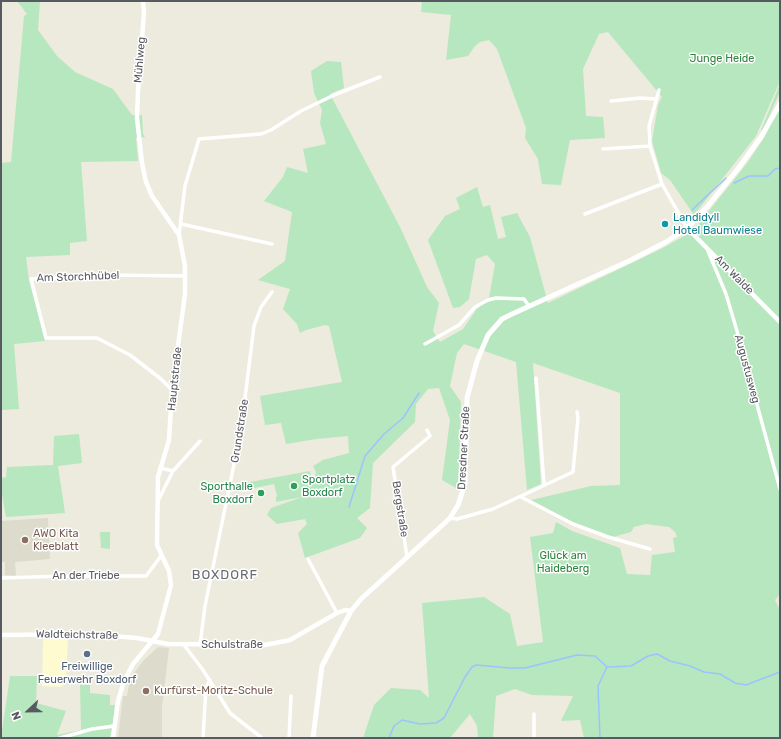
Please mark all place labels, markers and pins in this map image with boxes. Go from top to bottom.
place label: Landidyll Hotel Baumwiese [673,211,762,237]
marker: Landidyll Hotel Baumwiese [660,219,670,229]
place label: Sportplatz Boxdorf [302,473,355,499]
place label: Sporthalle Boxdorf [201,480,253,506]
marker: Sportplatz Boxdorf [289,481,299,491]
marker: Sporthalle Boxdorf [256,488,266,498]
place label: AWO Kita Kleeblatt [33,527,79,553]
marker: AWO Kita Kleeblatt [20,535,30,545]
marker: Freiwillige Feuerwehr Boxdorf [82,649,92,659]
place label: Freiwillige Feuerwehr Boxdorf [38,660,136,686]
place label: Kurfürst-Moritz-Schule [154,684,273,698]
marker: Kurfürst-Moritz-Schule [141,686,151,696]

